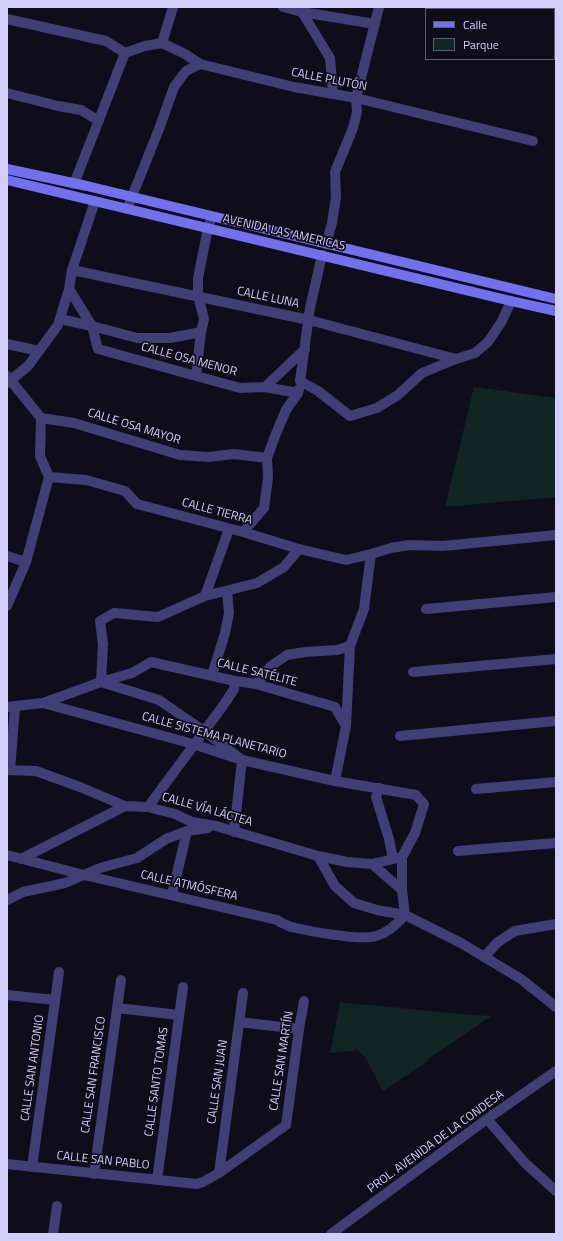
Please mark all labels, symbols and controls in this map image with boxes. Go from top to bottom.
legend [425,8,555,60]
text: Calle [463,15,487,34]
text: Parque [463,35,499,54]
street label: CALLE PLUTÓN [290,66,368,94]
street label: AVENIDA LAS AMERICAS [221,212,347,254]
street label: CALLE LUNA [236,284,300,312]
street label: CALLE OSA MENOR [139,340,239,380]
street label: CALLE OSA MAYOR [86,406,182,448]
street label: CALLE TIERRA [180,496,254,528]
street label: CALLE SATÉLITE [215,656,299,690]
street label: CALLE SISTEMA PLANETARIO [140,710,288,762]
street label: CALLE VÍA LÁCTEA [160,790,254,830]
street label: CALLE ATMÓSFERA [139,868,239,904]
street label: CALLE SAN MARTÍN [267,1010,297,1112]
street label: CALLE SAN ANTONIO [18,1014,48,1122]
street label: CALLE SAN FRANCISCO [79,1016,109,1134]
street label: CALLE SANTO TOMAS [142,1026,172,1138]
street label: CALLE SAN JUAN [205,1039,231,1125]
street label: PROL. AVENIDA DE LA CONDESA [365,1088,507,1196]
street label: CALLE SAN PABLO [56,1149,150,1173]

